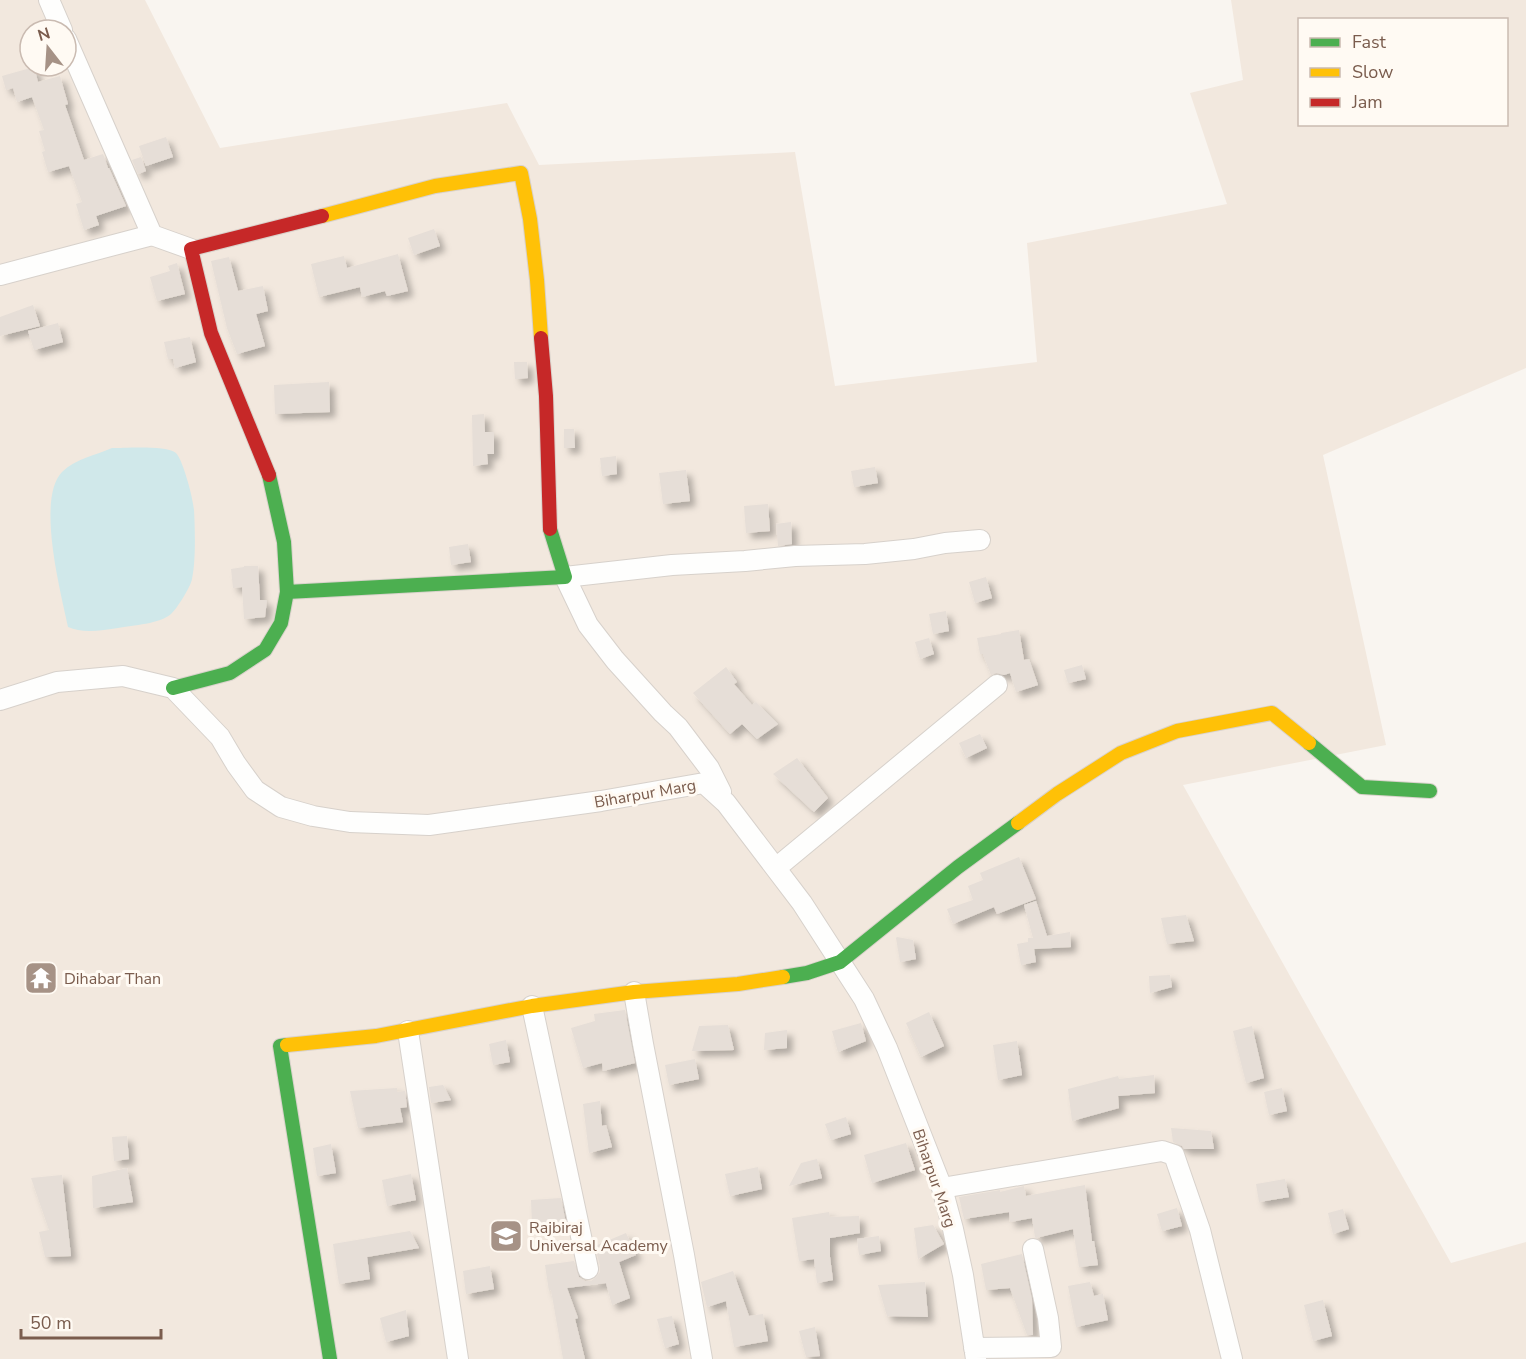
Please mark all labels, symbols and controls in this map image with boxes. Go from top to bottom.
north arrow [18,18,78,78]
legend [1298,18,1508,126]
text: N [35,22,53,47]
text: Fast [1352,30,1387,54]
text: Slow [1352,60,1393,84]
text: Jam [1351,90,1383,114]
street label: Biharpur Marg [592,774,698,814]
temple icon: Dihabar Than [23,960,59,996]
place label: Dihabar Than [64,968,161,990]
street label: Biharpur Marg [907,1126,961,1231]
place label: Rajbiraj Universal Academy [529,1217,669,1257]
school or university icon: Rajbiraj Universal Academy [488,1218,524,1254]
scale bar [21,1302,160,1340]
text: 50 m [30,1311,72,1335]

